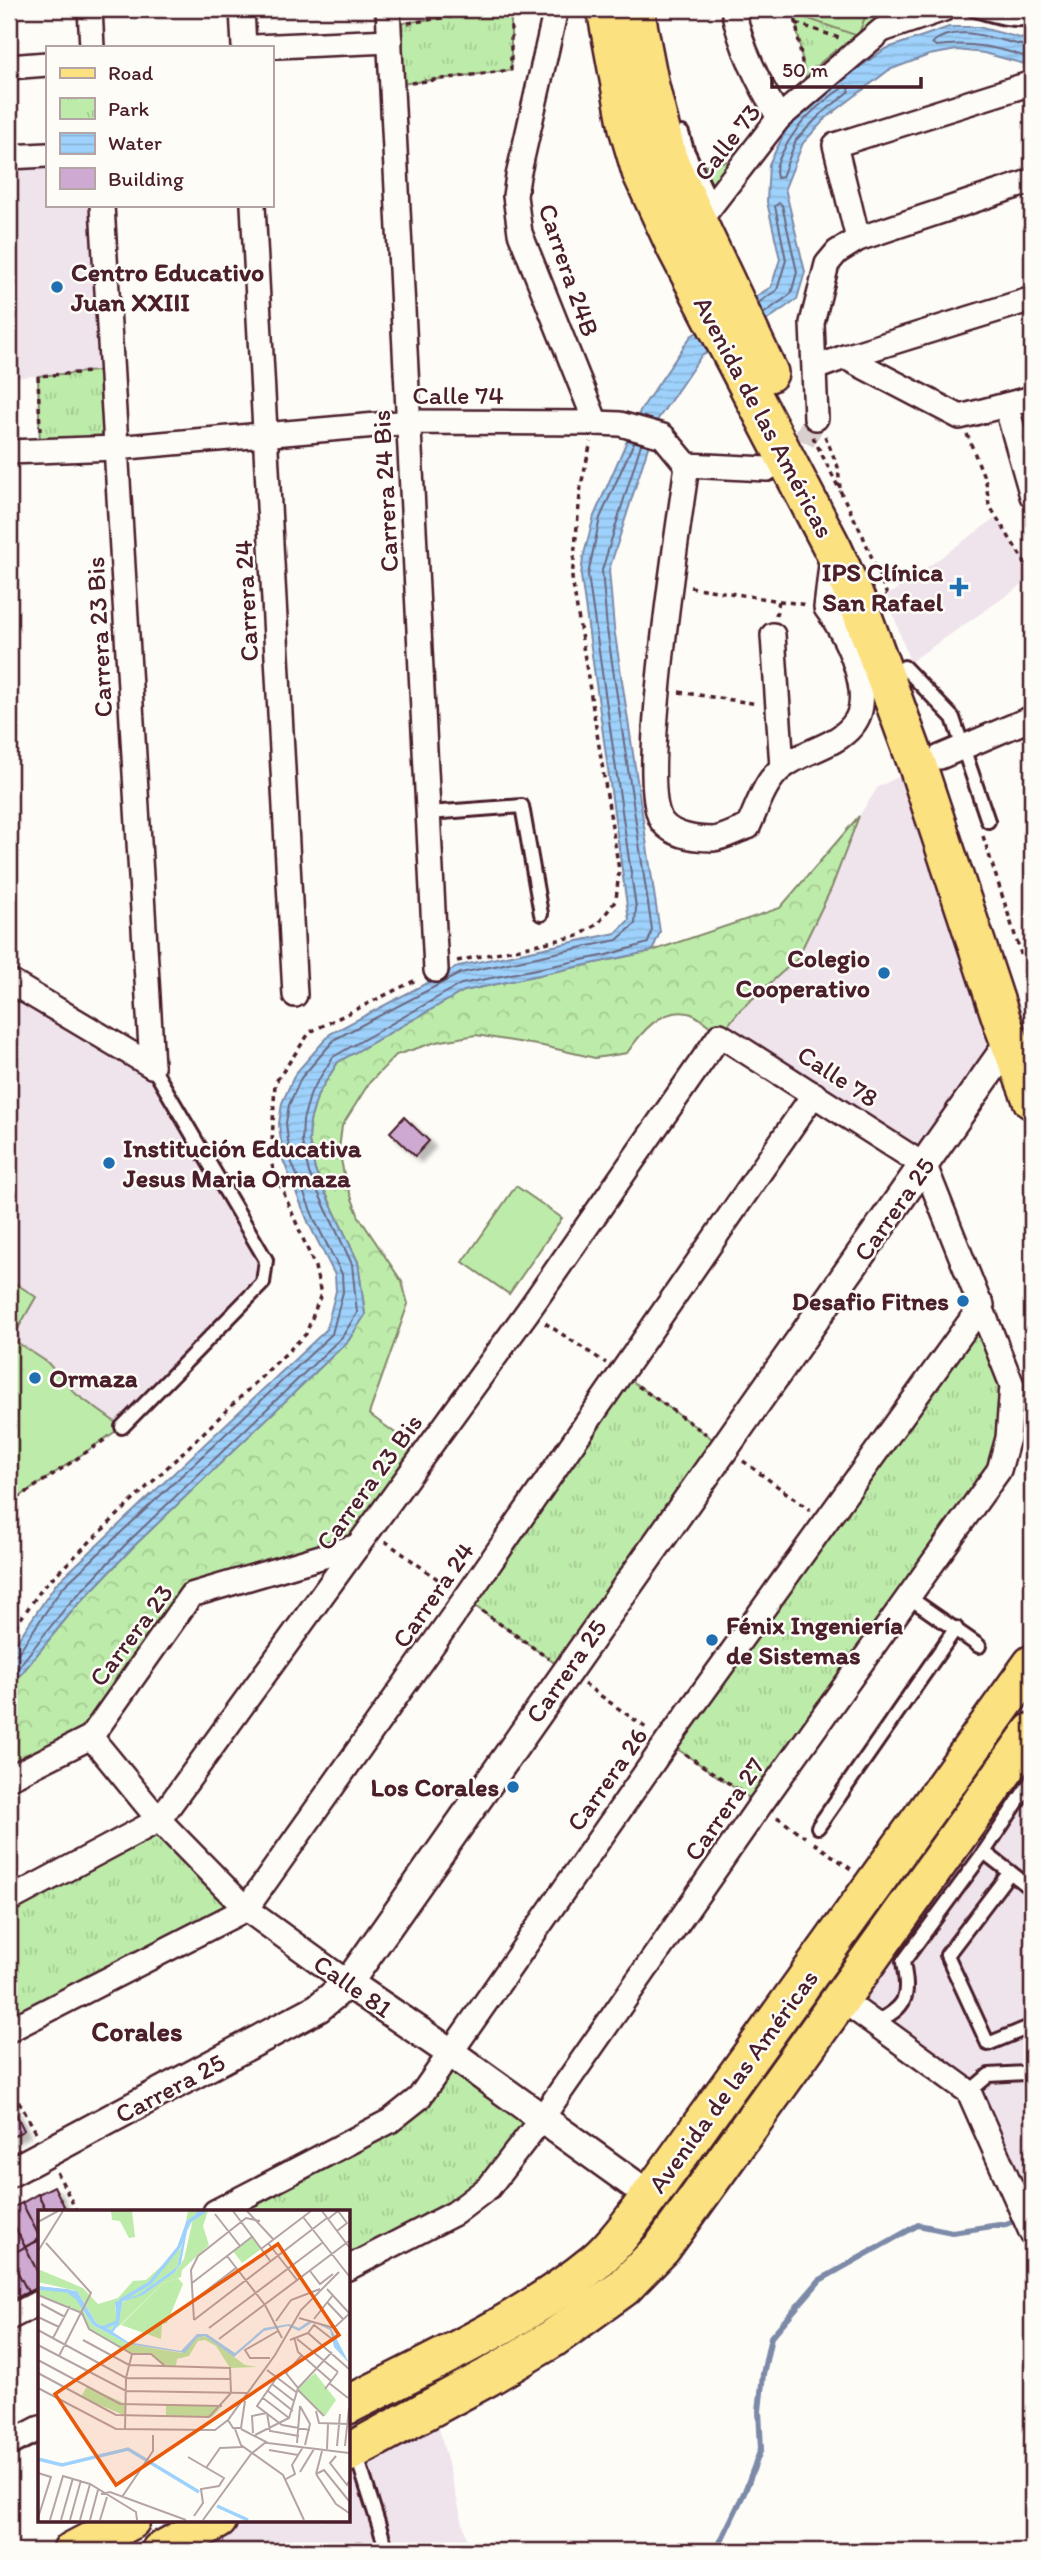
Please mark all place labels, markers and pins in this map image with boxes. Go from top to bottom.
place label: Centro Educativo Juan XXIII [70,256,264,318]
marker: Centro Educativo Juan XXIII [49,279,65,295]
place label: IPS Clínica San Rafael [822,556,944,618]
marker: IPS Clínica San Rafael [949,577,969,597]
place label: Colegio Cooperativo [735,942,870,1004]
marker: Colegio Cooperativo [876,965,892,981]
place label: Institución Educativa Jesus Maria Ormaza [122,1132,362,1194]
marker: Institución Educativa Jesus Maria Ormaza [101,1155,117,1171]
place label: Desafio Fitnes [792,1285,949,1317]
marker: Desafio Fitnes [955,1293,971,1309]
place label: Ormaza [49,1362,138,1394]
marker: Ormaza [27,1370,43,1386]
place label: Fénix Ingeniería de Sistemas [726,1609,903,1671]
marker: Fénix Ingeniería de Sistemas [704,1632,720,1648]
place label: Los Corales [371,1771,499,1803]
marker: Los Corales [505,1779,521,1795]

